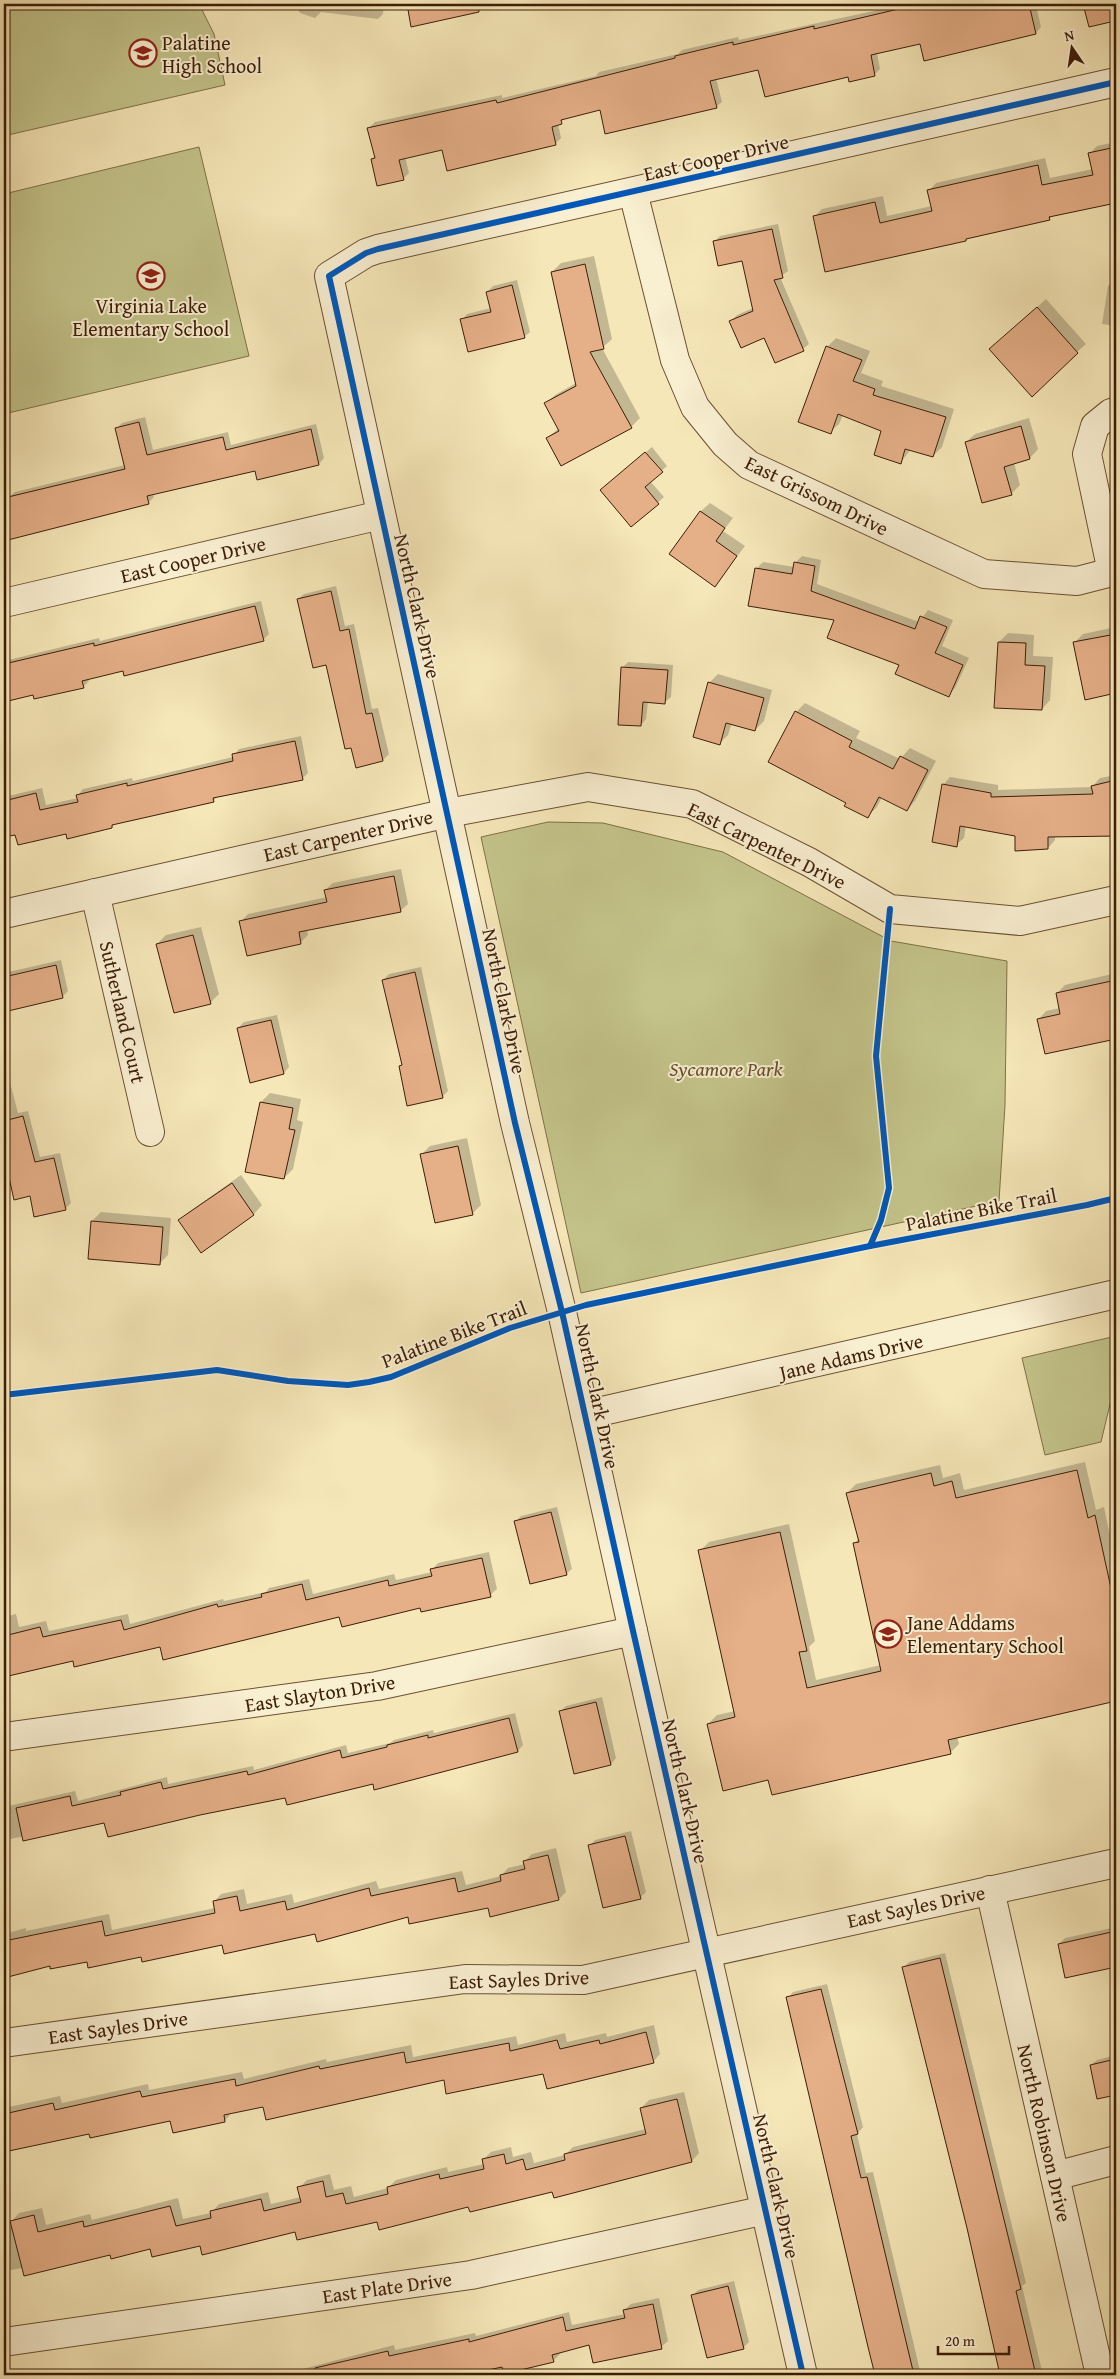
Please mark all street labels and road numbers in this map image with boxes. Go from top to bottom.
street label: East Cooper Drive [641,126,791,188]
street label: East Grissom Drive [740,448,894,542]
street label: East Cooper Drive [118,528,268,590]
street label: North Clark Drive [387,531,449,681]
street label: East Carpenter Drive [683,794,851,896]
street label: East Carpenter Drive [260,801,436,869]
street label: North Clark Drive [475,926,535,1076]
street label: Sutherland Court [93,938,153,1086]
street label: Palatine Bike Trail [903,1180,1059,1238]
street label: Palatine Bike Trail [377,1293,531,1375]
street label: North Clark Drive [568,1321,628,1471]
street label: Jane Adams Drive [773,1325,926,1387]
street label: East Slayton Drive [243,1667,397,1719]
street label: North Clark Drive [655,1716,717,1866]
street label: East Sayles Drive [844,1877,988,1935]
street label: East Sayles Drive [448,1962,590,1996]
street label: East Sayles Drive [46,2003,190,2051]
street label: North Robinson Drive [1010,2041,1080,2225]
street label: North Clark Drive [746,2111,808,2261]
street label: East Plate Drive [320,2264,454,2310]

